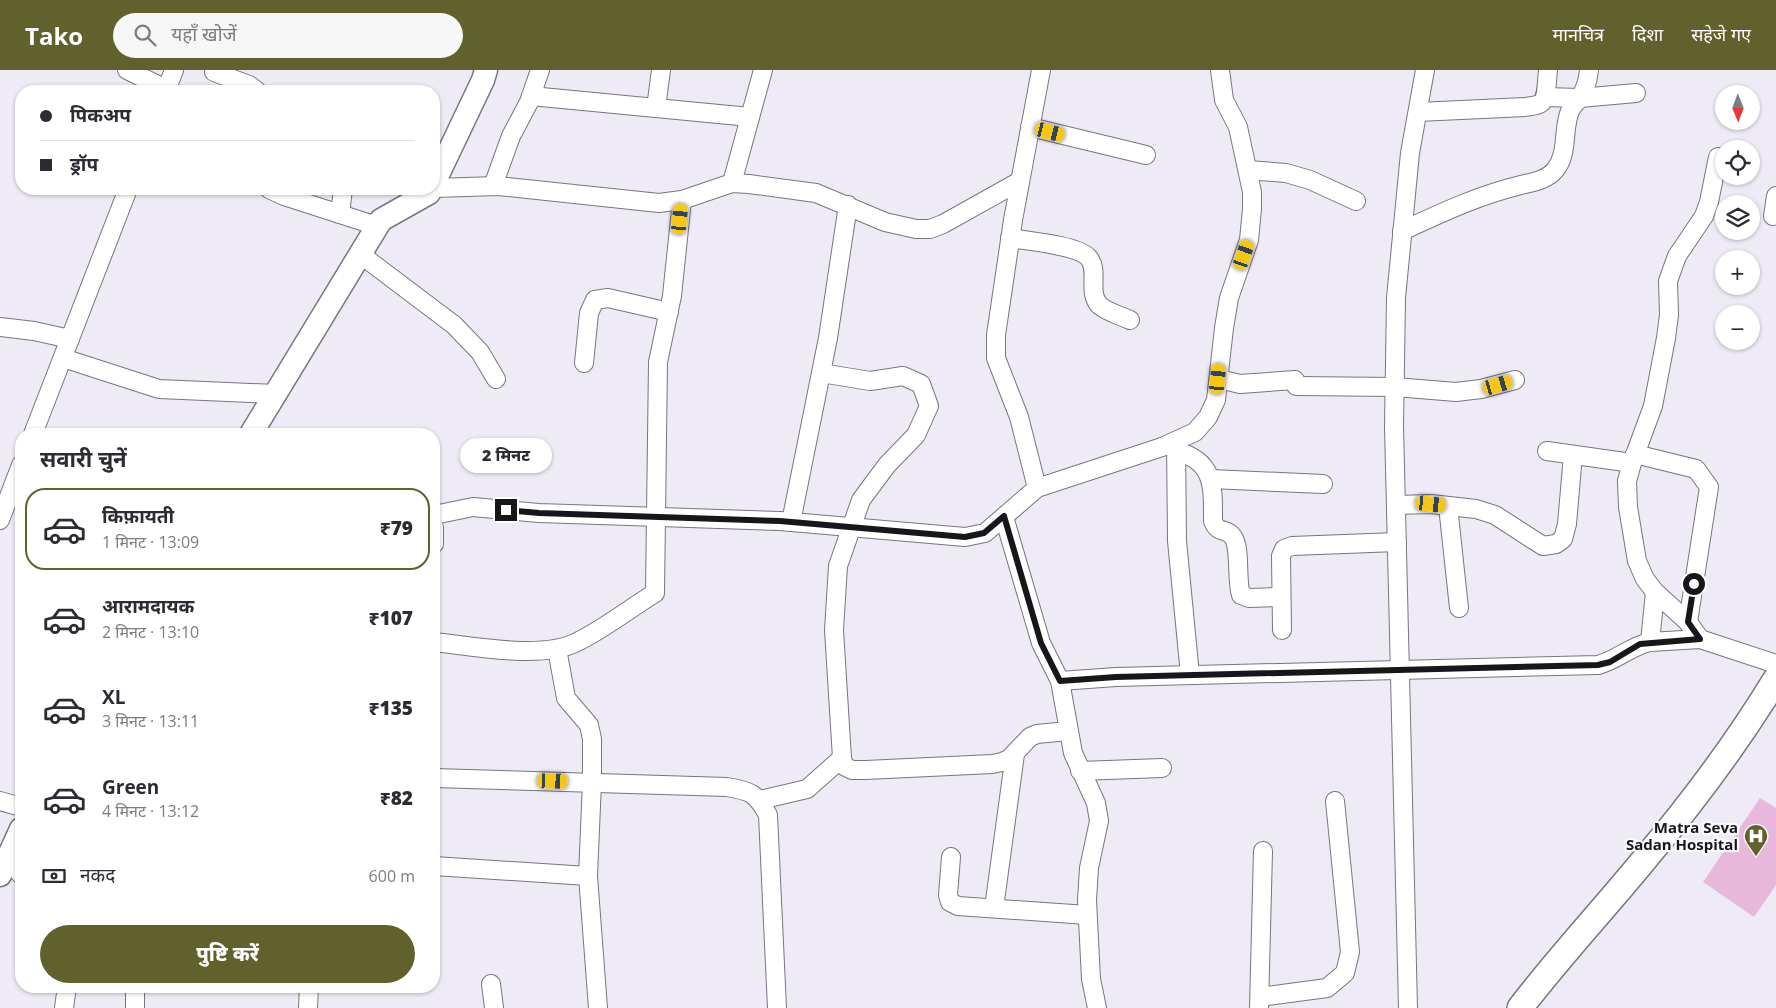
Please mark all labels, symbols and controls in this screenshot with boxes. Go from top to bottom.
search box [113,13,463,58]
text: Tako [25,19,83,52]
icon: search [131,21,159,49]
text: यहाँ खोजें [171,21,237,47]
text: मानचित्र [1553,22,1604,46]
text: दिशा [1632,22,1663,46]
text: सहेजे गए [1691,22,1751,46]
north arrow [1715,85,1760,130]
map controls [1715,85,1760,350]
text: पिकअप [70,102,131,128]
car [1033,121,1066,143]
button: locate [1715,140,1760,185]
text: ड्रॉप [70,151,98,177]
button: layers [1715,195,1760,240]
car [670,203,689,235]
car [1232,238,1255,272]
button: + [1715,250,1760,295]
button: − [1715,305,1760,350]
car [1208,363,1227,395]
car [1481,374,1514,396]
callout: 2 मिनट [460,438,552,472]
text: सवारी चुनें [40,443,127,473]
text: 2 मिनट [482,444,530,466]
car [1415,495,1446,513]
route end [495,499,517,521]
text: किफ़ायती [102,503,174,529]
icon: car [42,507,87,552]
text: ₹79 [380,515,413,541]
text: 1 मिनट · 13:09 [102,531,199,553]
route start [1683,573,1705,595]
text: आरामदायक [102,593,194,619]
icon: car [42,597,87,642]
text: ₹107 [369,605,413,631]
text: 2 मिनट · 13:10 [102,621,199,643]
text: XL [102,684,125,710]
icon: car [42,687,87,732]
text: ₹135 [369,695,413,721]
text: 3 मिनट · 13:11 [102,710,199,732]
car [537,773,568,789]
text: Green [102,774,159,800]
icon: car [42,777,87,822]
text: ₹82 [380,785,413,811]
text: 4 मिनट · 13:12 [102,800,199,822]
place label: Matra Seva Sadan Hospital [1626,817,1738,854]
hospital icon: Matra Seva Sadan Hospital [1743,823,1769,857]
icon: cash [40,862,68,890]
text: नकद [80,862,115,888]
text: 600 m [369,865,415,887]
button: पुष्टि करें [40,925,415,983]

